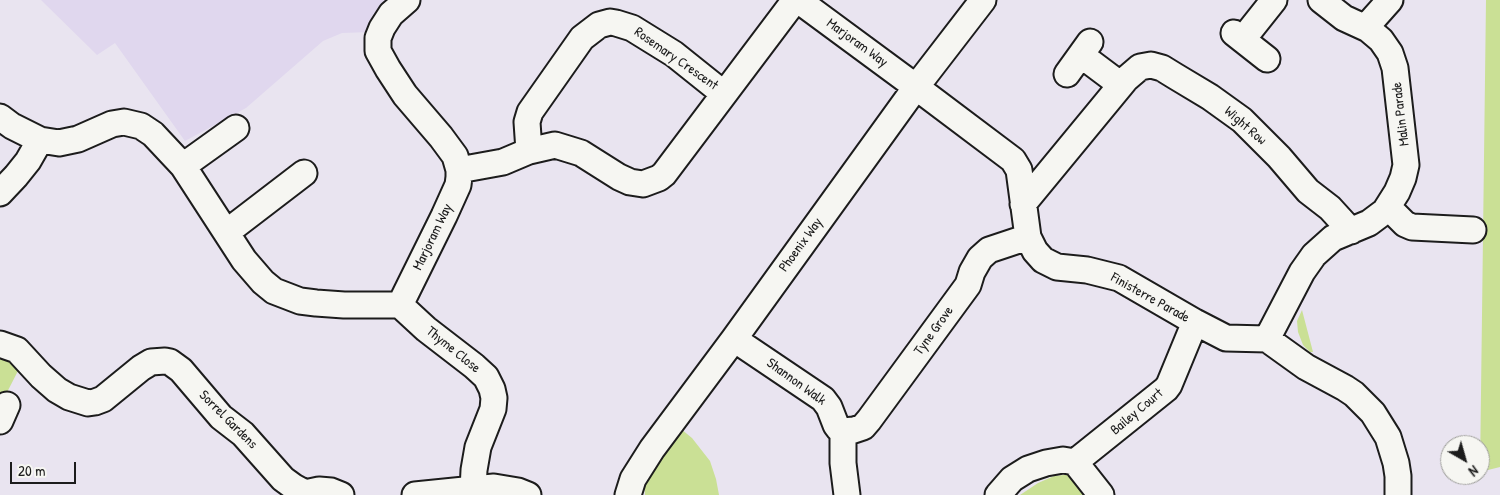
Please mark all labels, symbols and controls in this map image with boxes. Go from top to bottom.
street label: Marjoram Way [823,15,891,71]
street label: Rosemary Crescent [631,24,721,94]
street label: Malin Parade [1389,81,1413,147]
street label: Wight Row [1220,103,1270,149]
street label: Marjoram Way [410,201,456,273]
street label: Phoenix Way [776,215,826,275]
street label: Finisterre Parade [1108,269,1192,327]
street label: Tyne Grove [911,303,957,359]
street label: Thyme Close [423,323,483,377]
street label: Shannon Walk [763,355,829,409]
street label: Bailey Court [1107,385,1167,439]
street label: Sorrel Gardens [195,387,261,453]
north arrow [1440,435,1490,485]
scale bar [12,452,79,484]
text: 20 m [18,460,45,481]
text: N [1465,462,1483,481]

